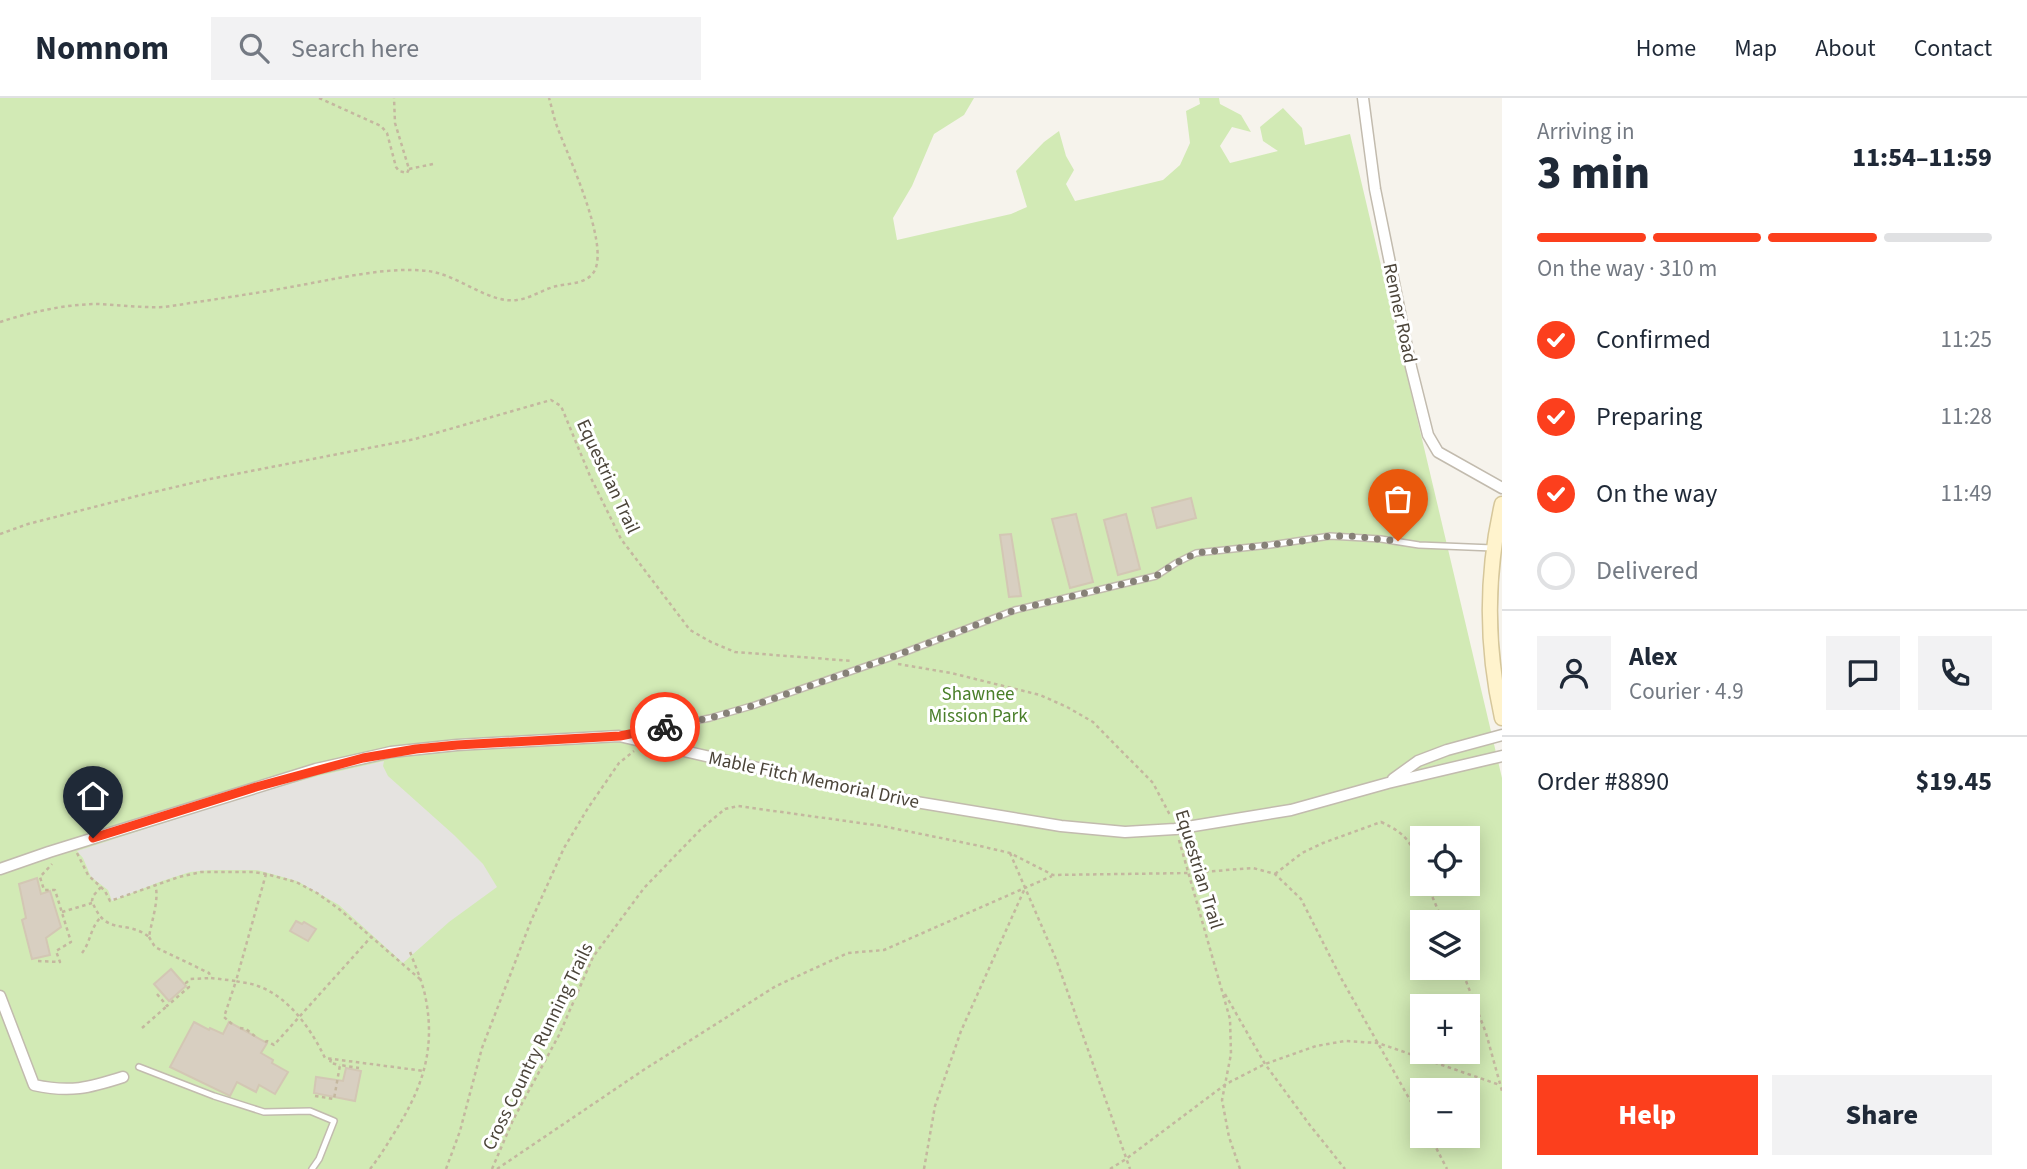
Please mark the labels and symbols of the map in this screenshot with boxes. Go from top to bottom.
street label: Renner Road [1376,261,1423,366]
street label: Equestrian Trail [569,415,646,539]
pin [1368,469,1428,541]
park label: Shawnee Mission Park [928,681,1028,730]
courier [630,692,700,762]
street label: Mable Fitch Memorial Drive [706,745,922,816]
pin [63,766,123,838]
street label: Equestrian Trail [1168,806,1230,933]
street label: Cross Country Running Trails [476,938,601,1155]

